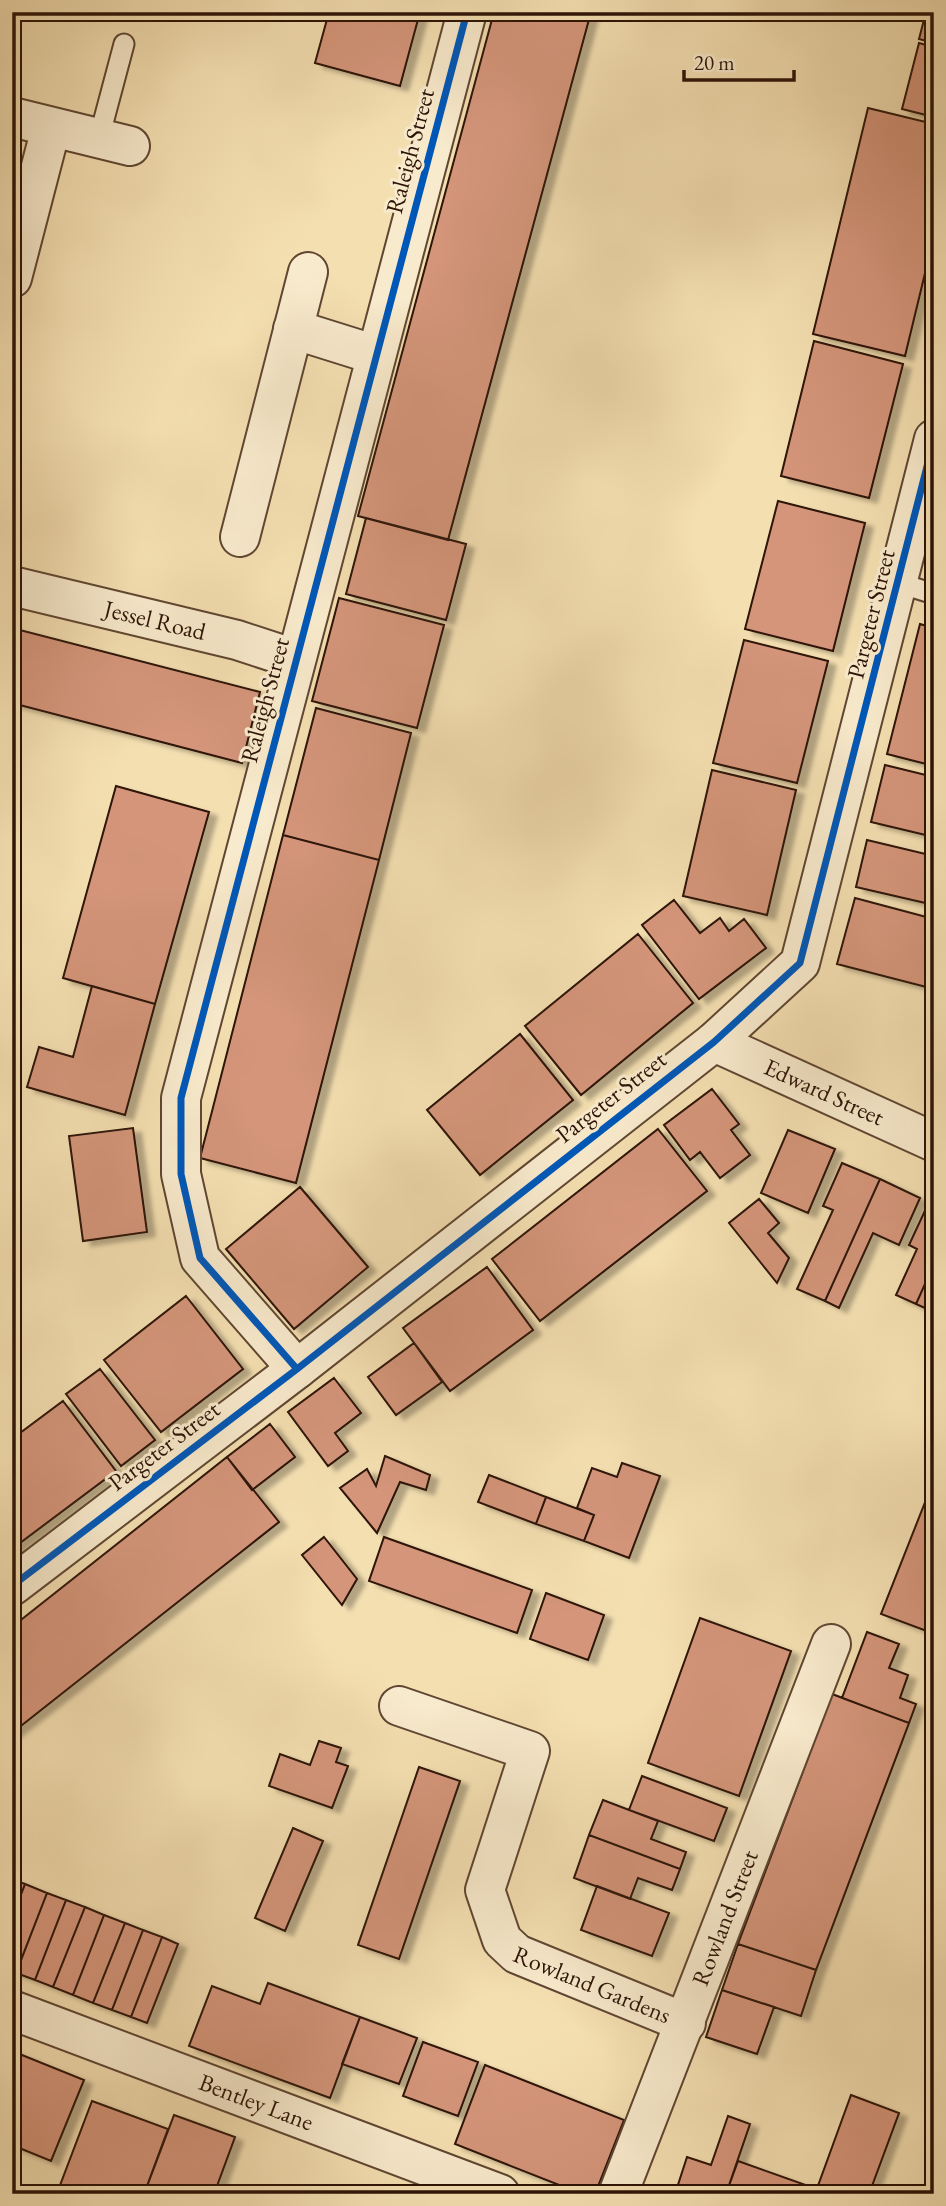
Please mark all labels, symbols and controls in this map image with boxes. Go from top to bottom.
scale bar [684,38,794,82]
text: 20 m [694,49,735,76]
street label: Raleigh Street [378,85,441,217]
street label: Pargeter Street [840,546,902,682]
street label: Jessel Road [99,592,210,647]
street label: Raleigh Street [233,634,296,766]
street label: Pargeter Street [549,1044,673,1149]
street label: Edward Street [759,1051,890,1133]
street label: Pargeter Street [102,1393,226,1498]
street label: Rowland Street [684,1845,765,1990]
street label: Rowland Gardens [509,1938,675,2030]
street label: Bentley Lane [195,2066,318,2137]

